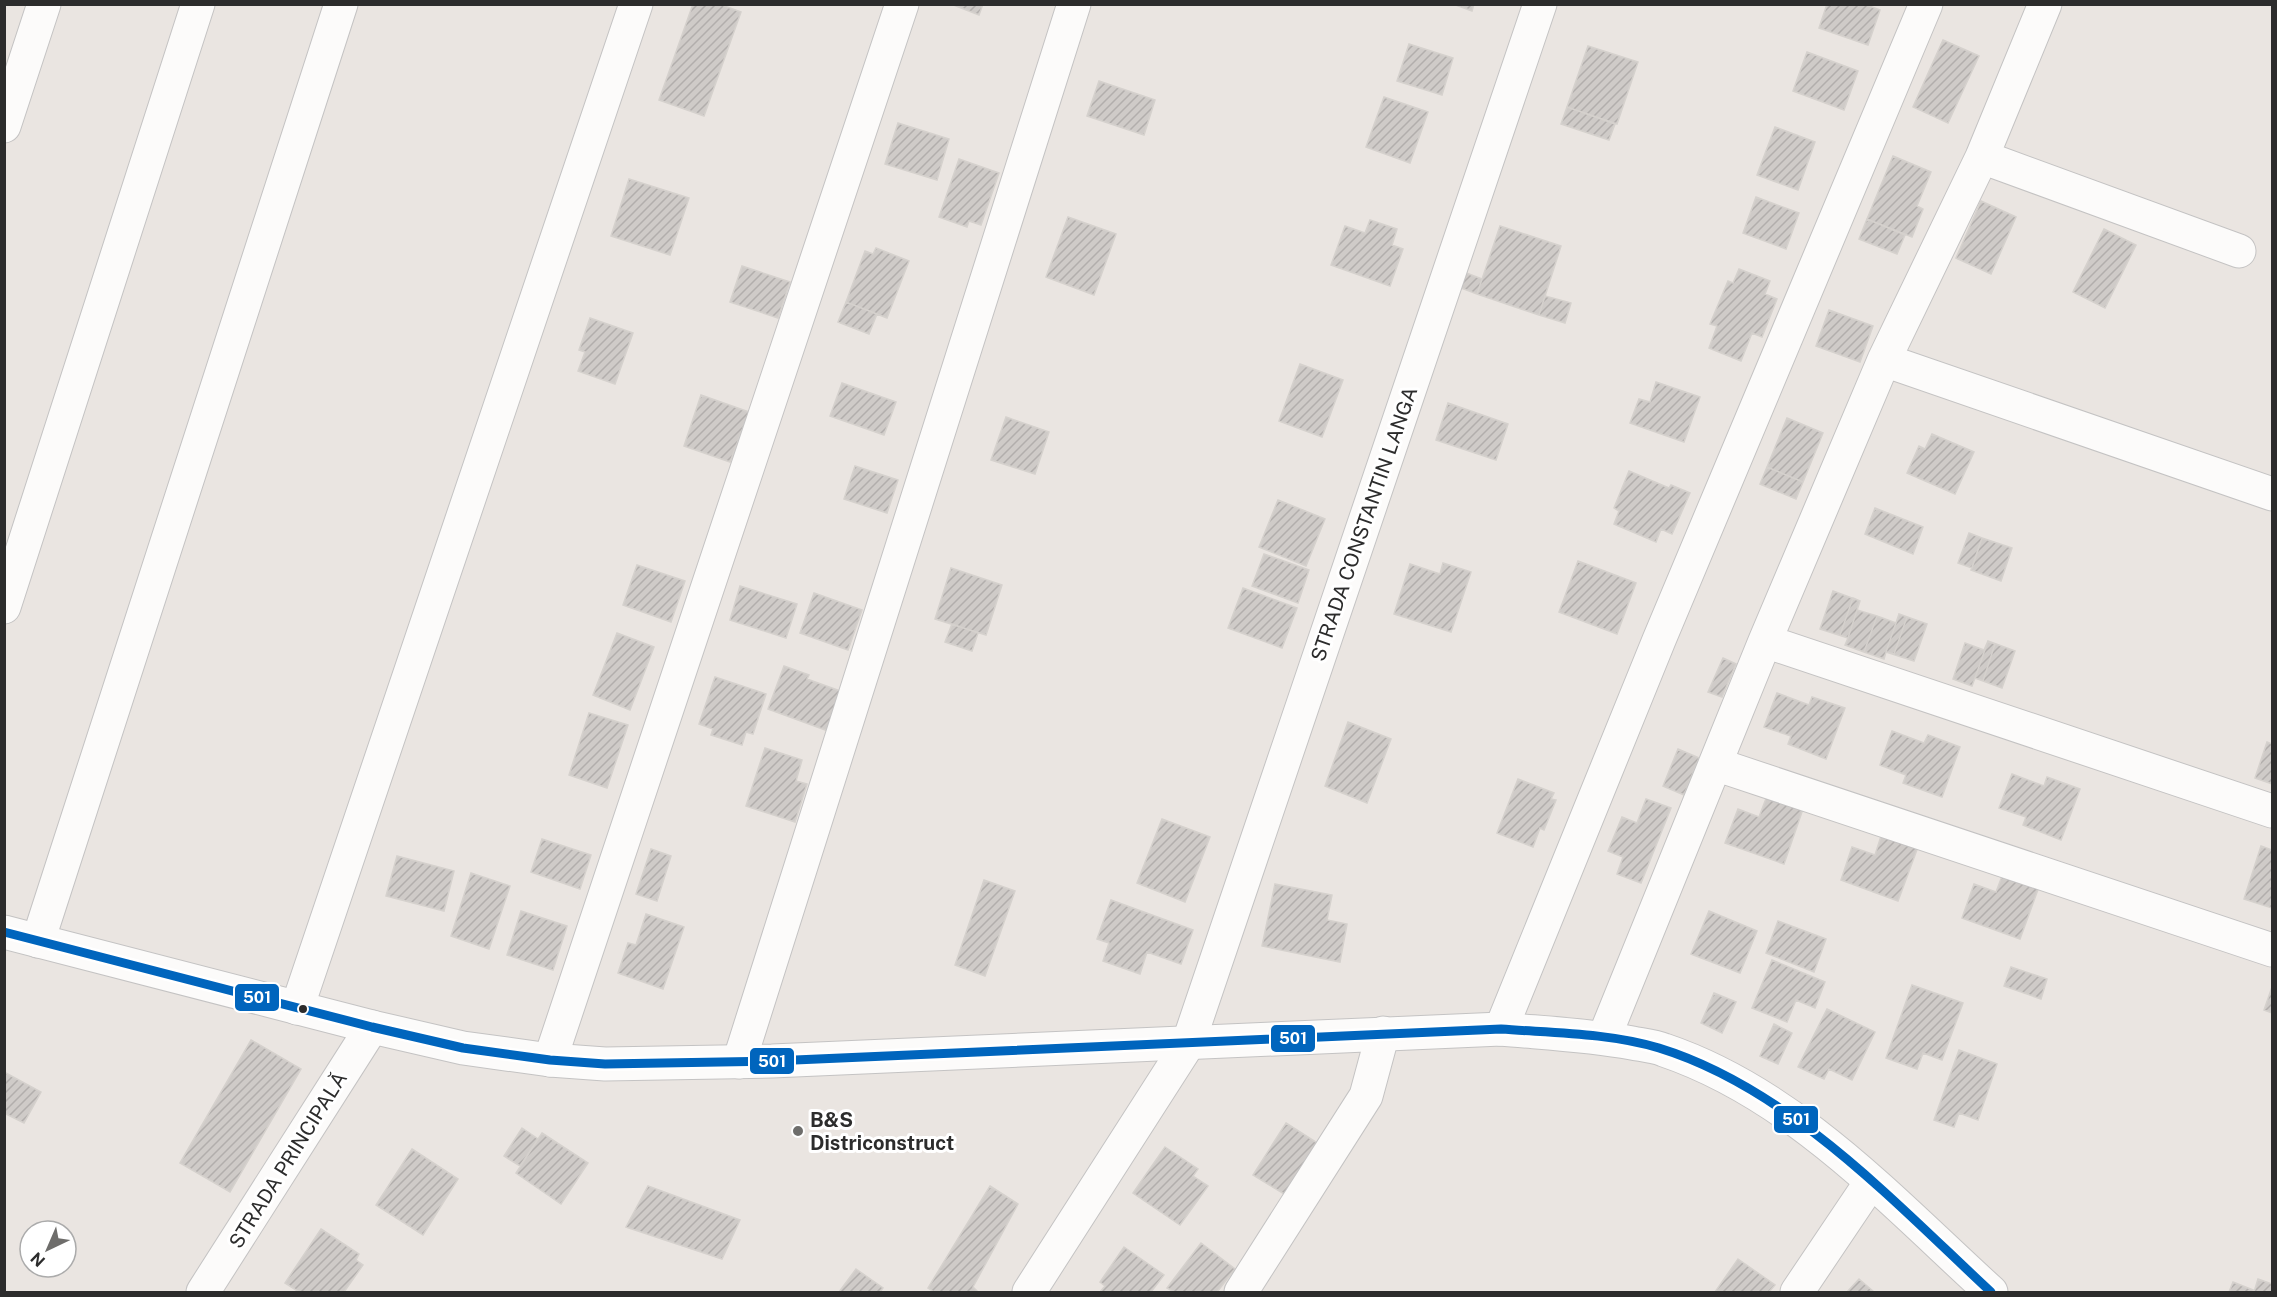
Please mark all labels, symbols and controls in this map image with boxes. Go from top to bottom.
street label: STRADA CONSTANTIN LANGA [1306,384,1422,664]
line badge: 501 [234,983,280,1012]
text: 501 [243,988,271,1007]
unlabelled marker [297,1003,309,1015]
line badge: 501 [1270,1024,1316,1053]
text: 501 [1279,1029,1307,1048]
line badge: 501 [749,1047,795,1075]
text: 501 [758,1052,786,1071]
street label: STRADA PRINCIPALĂ [224,1067,352,1253]
line badge: 501 [1773,1105,1819,1134]
place label: B&S Districonstruct [810,1108,954,1155]
text: 501 [1782,1110,1810,1129]
marker: B&S Districonstruct [791,1124,805,1138]
north arrow [18,1219,78,1279]
text: N [27,1248,49,1271]

